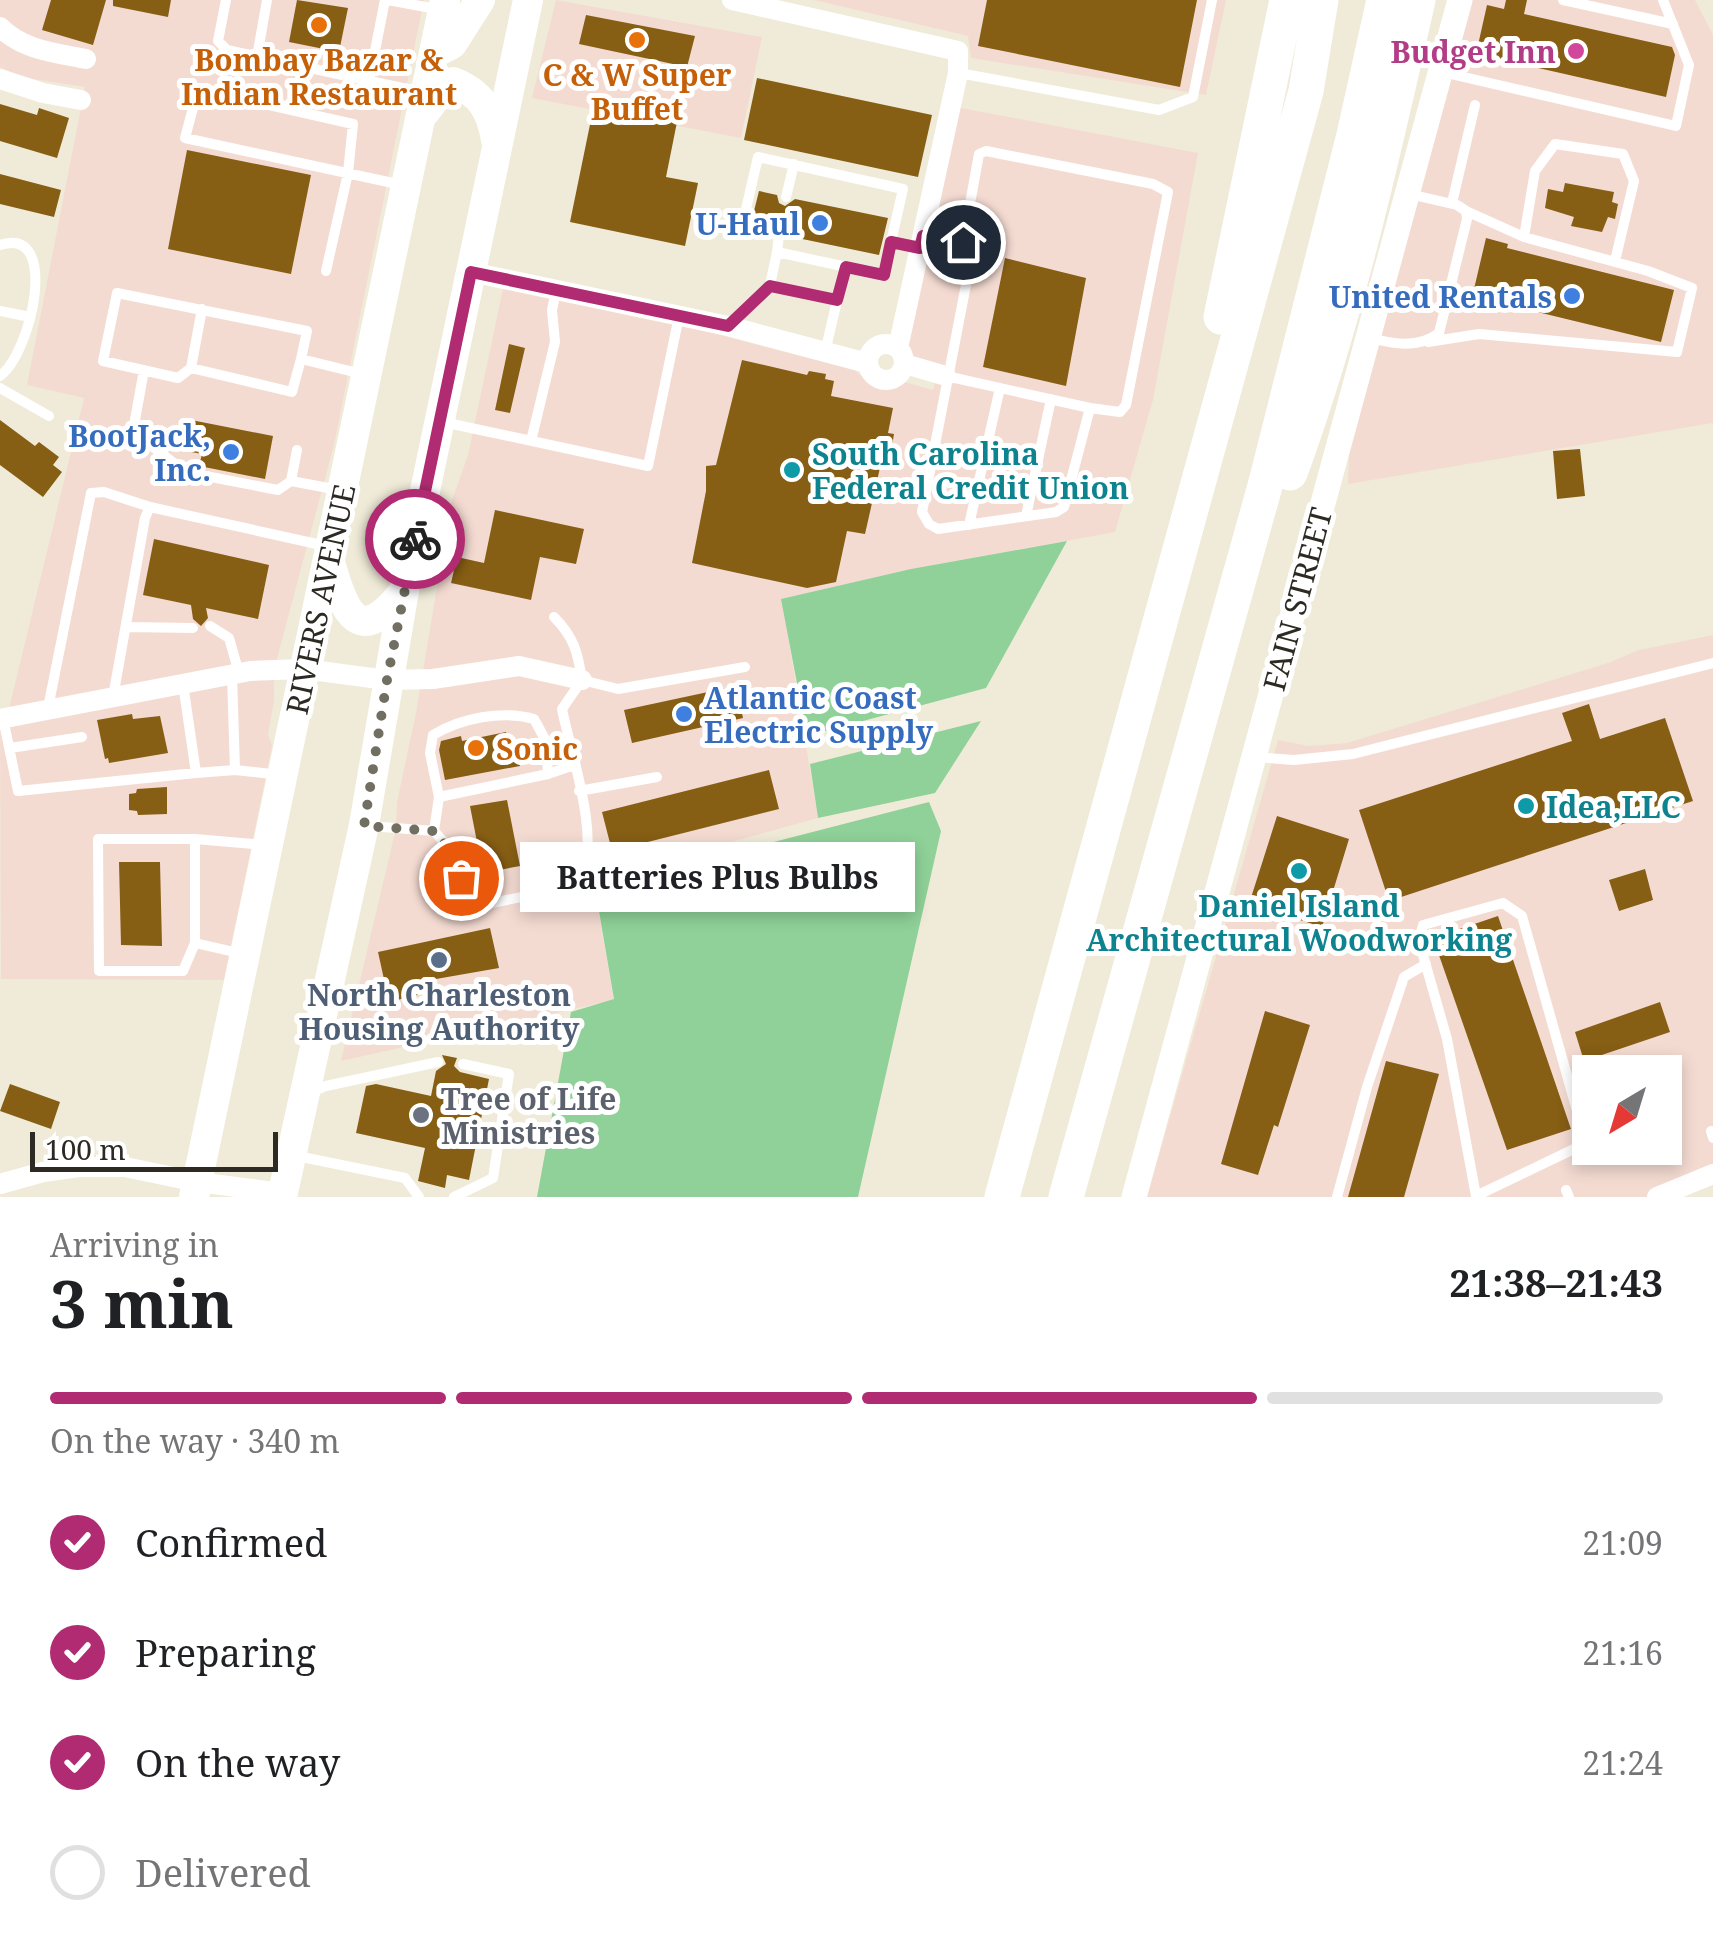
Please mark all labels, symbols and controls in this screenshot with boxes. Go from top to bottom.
marker: Bombay Bazar & Indian Restaurant [308,14,330,36]
marker: C & W Super Buffet [626,29,648,51]
place label: Budget Inn [1390,31,1556,72]
place label: Bombay Bazar & Indian Restaurant [181,39,457,114]
marker: Budget Inn [1565,40,1587,62]
place label: C & W Super Buffet [542,54,732,129]
pin [921,200,1006,285]
place label: U-Haul [695,203,800,244]
marker: U-Haul [809,212,831,234]
icon: home [936,215,991,270]
place label: United Rentals [1329,276,1552,317]
marker: United Rentals [1561,285,1583,307]
place label: BootJack, Inc. [68,415,211,490]
place label: South Carolina Federal Credit Union [812,433,1129,508]
marker: BootJack, Inc. [220,441,242,463]
marker: South Carolina Federal Credit Union [781,459,803,481]
street label: RIVERS AVENUE [276,480,364,718]
courier [365,489,465,589]
street label: FAIN STREET [1253,503,1341,695]
icon: bike [388,512,443,567]
place label: Atlantic Coast Electric Supply [704,677,934,752]
marker: Atlantic Coast Electric Supply [673,703,695,725]
place label: Sonic [496,728,578,769]
marker: Sonic [465,737,487,759]
place label: Idea,LLC [1546,786,1681,827]
marker: Idea,LLC [1515,795,1537,817]
pin [419,836,504,921]
callout: Batteries Plus Bulbs [521,843,916,913]
icon: bag [434,851,489,906]
text: Batteries Plus Bulbs [557,855,878,898]
marker: Daniel Island Architectural Woodworking [1288,860,1310,882]
place label: Daniel Island Architectural Woodworking [1086,885,1512,960]
marker: North Charleston Housing Authority [428,949,450,971]
place label: North Charleston Housing Authority [299,974,580,1049]
north arrow [1572,1055,1682,1165]
map controls [1572,1055,1682,1165]
place label: Tree of Life Ministries [441,1078,616,1153]
marker: Tree of Life Ministries [410,1104,432,1126]
scale bar [30,1127,278,1172]
text: 100 m [45,1130,126,1168]
text: Arriving in [50,1223,219,1266]
text: 21:38–21:43 [1449,1256,1663,1308]
text: 3 min [50,1259,234,1347]
text: On the way · 340 m [50,1419,340,1462]
icon: check [50,1515,105,1570]
text: Confirmed [135,1516,327,1568]
text: 21:09 [1582,1521,1663,1564]
icon: check [50,1625,105,1680]
text: Preparing [135,1626,316,1678]
text: 21:16 [1582,1631,1663,1674]
icon: check [50,1735,105,1790]
text: On the way [135,1736,340,1788]
text: 21:24 [1582,1741,1663,1784]
text: Delivered [135,1846,311,1898]

